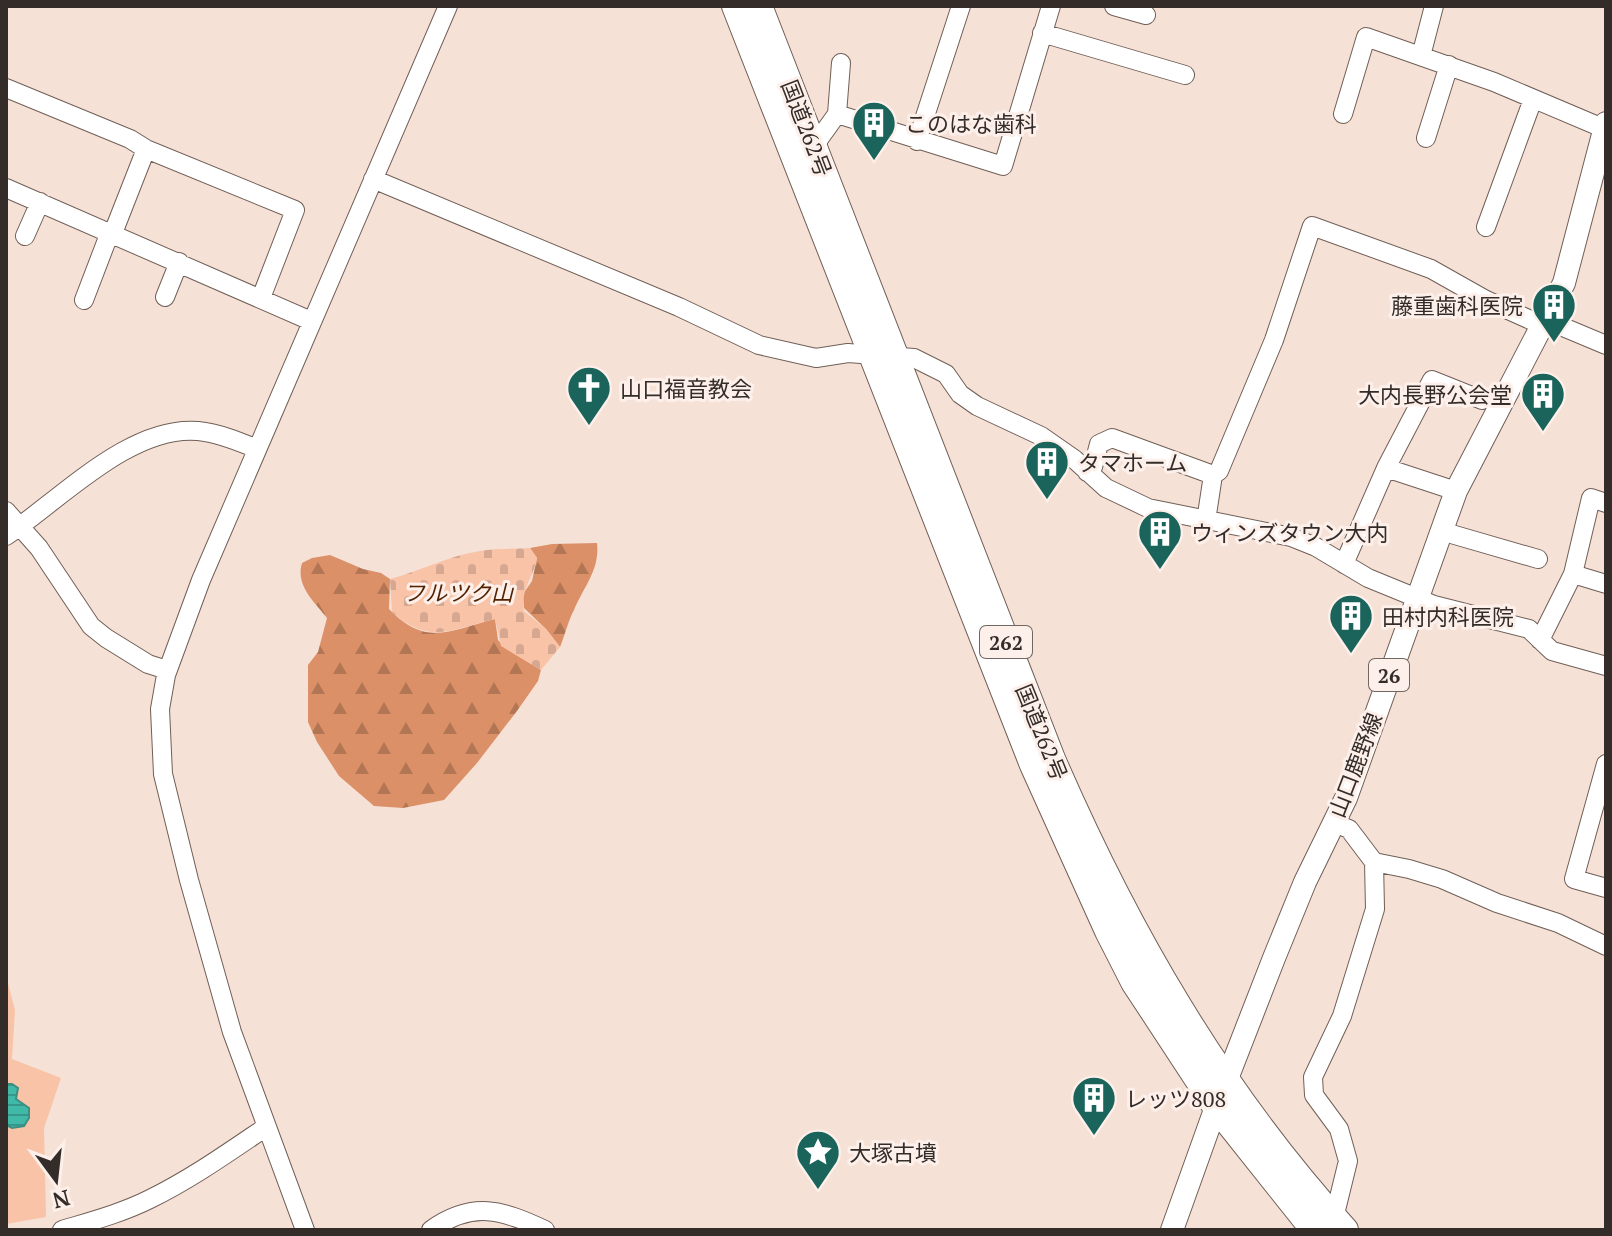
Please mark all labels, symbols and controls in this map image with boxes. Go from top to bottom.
street label: 国道262号 [775,76,839,180]
building icon: このはな歯科 [850,99,898,162]
place label: このはな歯科 [905,109,1037,138]
building icon: 藤重歯科医院 [1530,281,1578,344]
place label: 藤重歯科医院 [1391,291,1523,320]
church icon: 山口福音教会 [565,364,613,427]
building icon: 大内長野公会堂 [1519,370,1567,433]
place label: 山口福音教会 [620,374,752,403]
place label: 大内長野公会堂 [1358,380,1512,409]
building icon: タマホーム [1023,438,1071,501]
place label: タマホーム [1078,448,1187,477]
building icon: ウィンズタウン大内 [1136,508,1184,571]
place label: ウィンズタウン大内 [1191,518,1389,547]
park label: フルツク山 [403,578,515,607]
building icon: 田村内科医院 [1327,592,1375,655]
place label: 田村内科医院 [1382,602,1514,631]
road number: 262 [980,626,1032,658]
road number: 26 [1369,659,1409,691]
street label: 国道262号 [1010,680,1074,784]
street label: 山口鹿野線 [1322,708,1388,822]
building icon: レッツ808 [1070,1074,1118,1137]
place label: レッツ808 [1125,1084,1226,1113]
place icon: 大塚古墳 [794,1128,842,1191]
place label: 大塚古墳 [849,1138,937,1167]
north arrow [16,1140,96,1220]
text: N [49,1184,73,1216]

